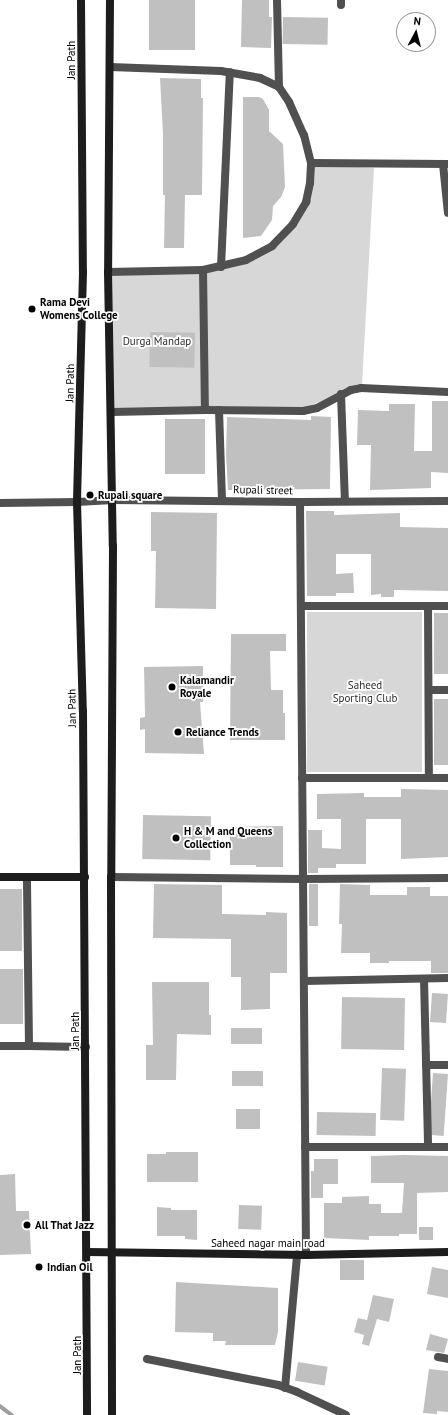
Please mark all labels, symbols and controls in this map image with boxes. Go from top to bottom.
north arrow [396,12,436,52]
text: N [413,14,422,28]
street label: Jan Path [64,41,78,79]
place label: Rama Devi Womens College [40,296,118,322]
marker: Rama Devi Womens College [27,304,37,314]
park label: Durga Mandap [123,334,191,348]
street label: Jan Path [63,364,77,402]
street label: Rupali street [233,483,293,497]
place label: Rupali square [98,488,162,502]
marker: Rupali square [85,490,95,500]
place label: Kalamandir Royale [180,674,234,700]
park label: Saheed Sporting Club [333,679,397,705]
marker: Kalamandir Royale [167,682,177,692]
street label: Jan Path [65,689,79,727]
place label: Reliance Trends [186,725,259,739]
marker: Reliance Trends [173,727,183,737]
place label: H & M and Queens Collection [184,825,272,851]
marker: H & M and Queens Collection [171,833,181,843]
street label: Jan Path [68,1012,82,1050]
place label: All That Jazz [35,1218,94,1232]
marker: All That Jazz [22,1220,32,1230]
street label: Saheed nagar main road [211,1236,325,1250]
place label: Indian Oil [47,1260,93,1274]
marker: Indian Oil [34,1262,44,1272]
street label: Jan Path [70,1336,84,1374]

